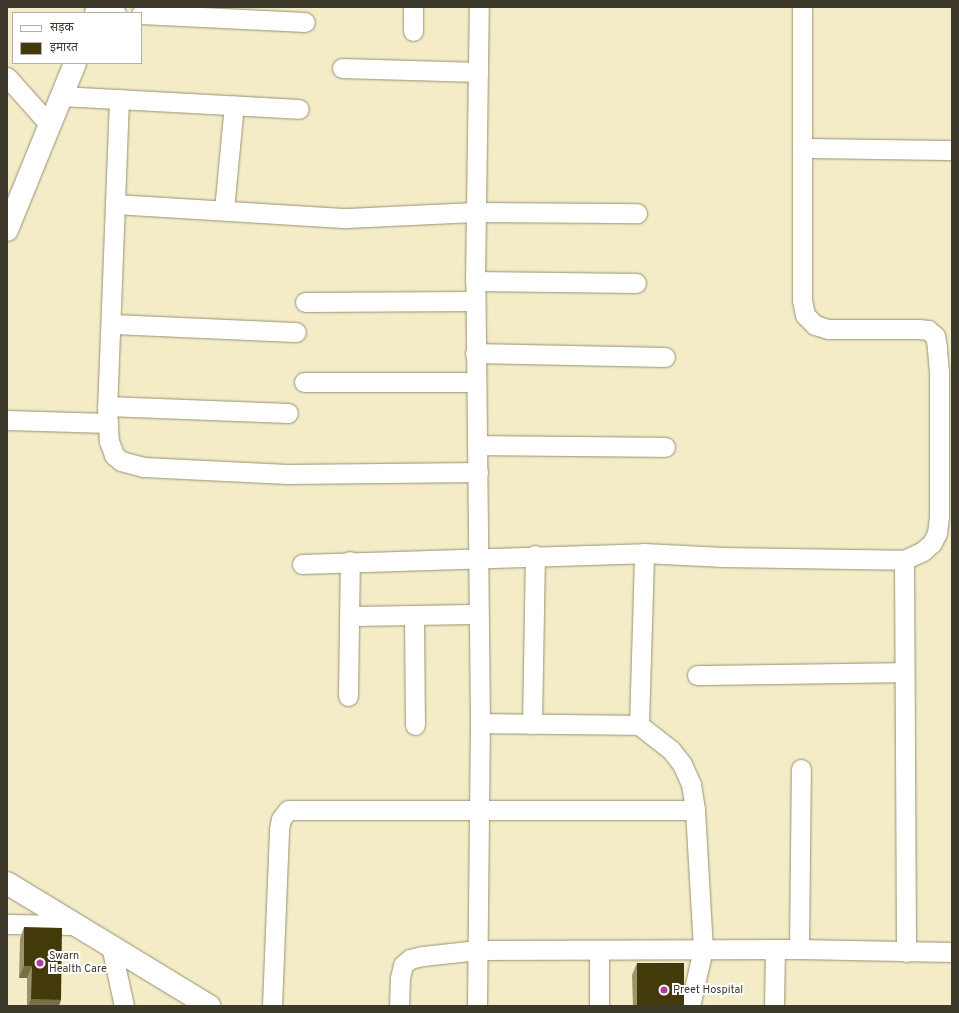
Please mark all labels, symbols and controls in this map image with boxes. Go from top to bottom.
legend [12,12,142,64]
text: सड़क [50,20,74,36]
text: इमारत [50,40,78,56]
place label: Swarn Health Care [49,950,107,976]
marker: Swarn Health Care [34,957,46,969]
place label: Preet Hospital [673,983,743,997]
marker: Preet Hospital [658,984,670,996]

